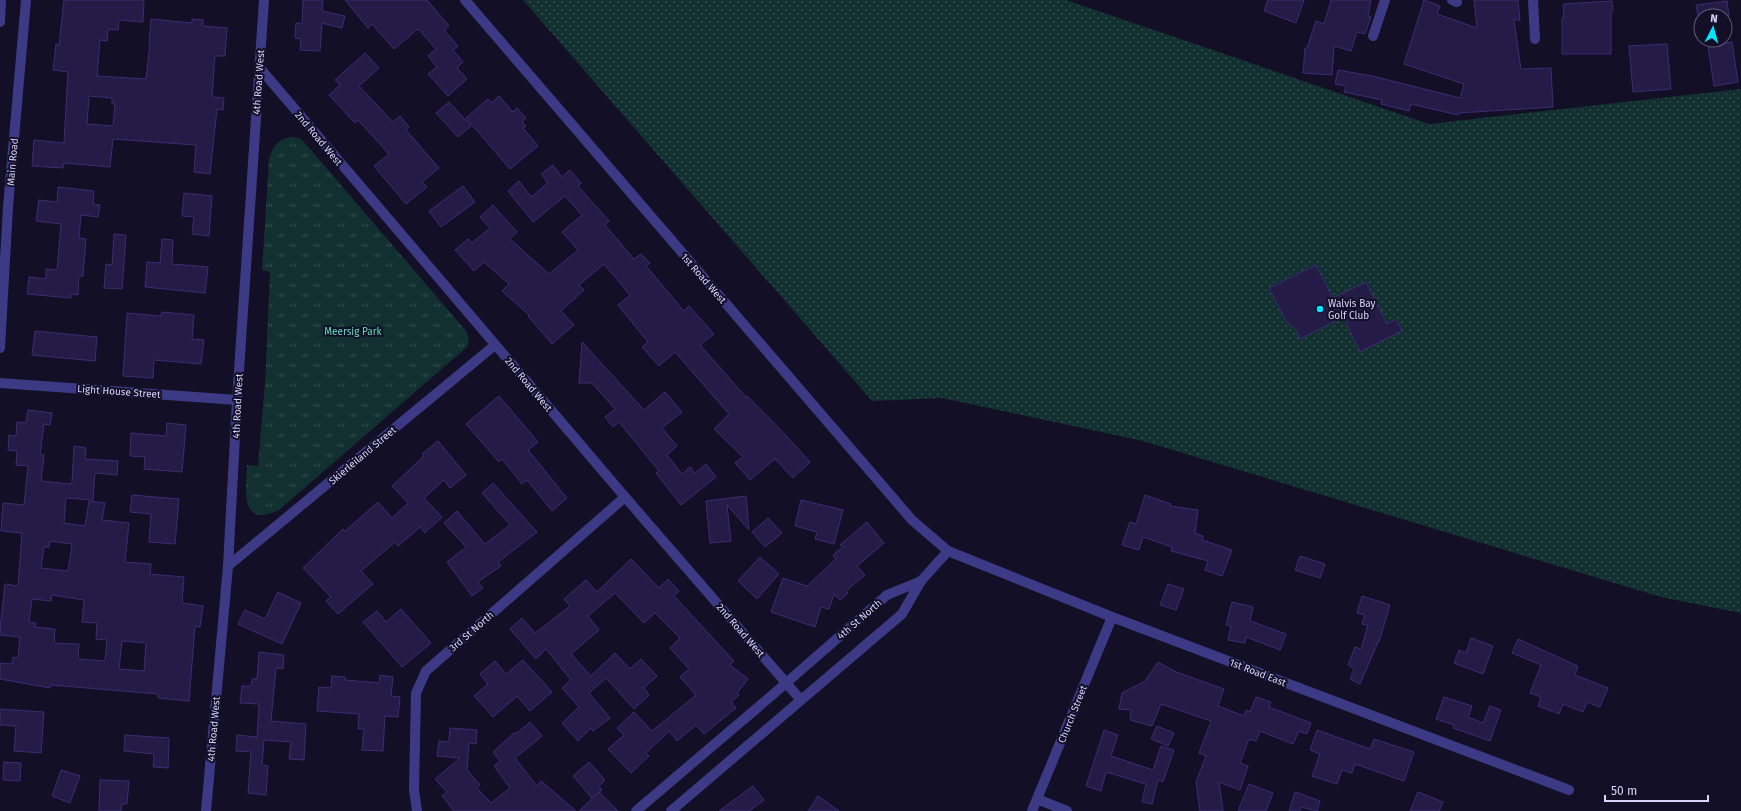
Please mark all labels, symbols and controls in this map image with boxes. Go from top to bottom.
north arrow [1693,8,1733,48]
text: N [1710,12,1718,25]
street label: 4th Road West [251,49,267,115]
street label: 2nd Road West [292,109,345,168]
street label: Main Road [5,138,21,186]
street label: 1st Road West [678,251,729,307]
place label: Walvis Bay Golf Club [1328,298,1376,322]
marker: Walvis Bay Golf Club [1315,304,1325,314]
park label: Meersig Park [324,326,383,338]
street label: 2nd Road West [502,355,555,414]
street label: 4th Road West [230,373,246,439]
street label: Light House Street [77,383,161,401]
street label: Skierleiland Street [327,424,399,487]
street label: 4th St North [835,597,884,642]
street label: 2nd Road West [714,601,767,660]
street label: 3rd St North [447,609,496,654]
street label: 1st Road East [1228,657,1288,689]
street label: Church Street [1056,683,1090,745]
street label: 4th Road West [205,696,223,762]
scale bar [1605,777,1708,803]
text: 50 m [1611,784,1637,798]

